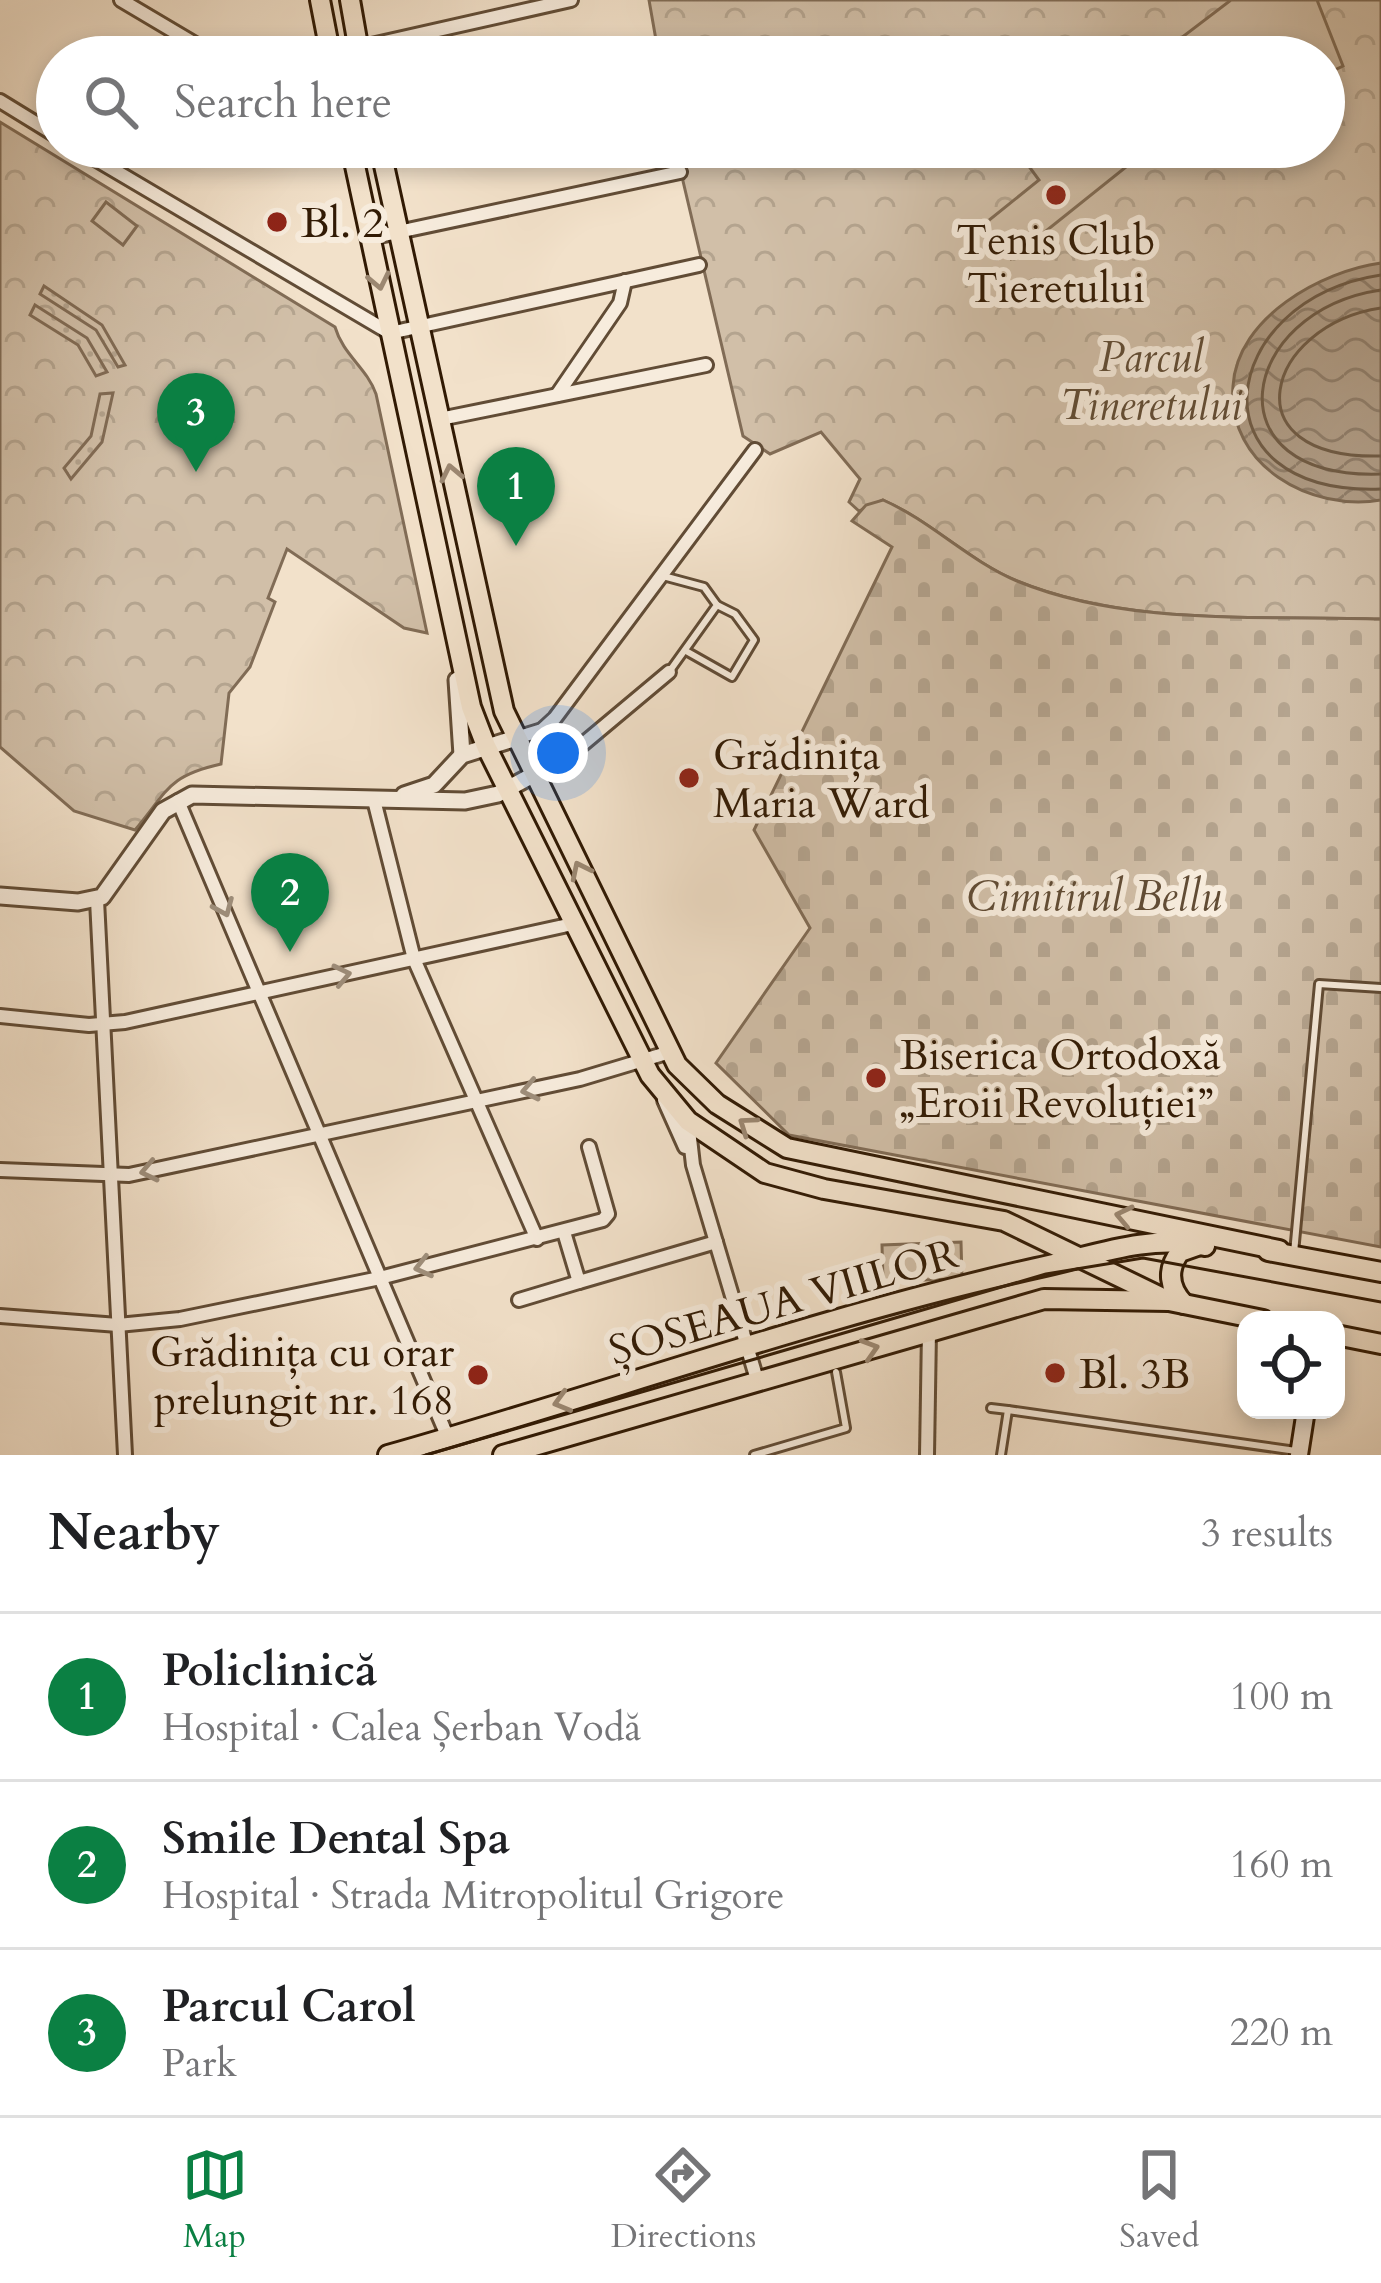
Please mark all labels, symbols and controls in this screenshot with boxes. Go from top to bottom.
search box [36,36,1345,168]
icon: search [78,69,144,135]
text: Search here [174,72,392,133]
marker: Tenis Club Tieretului [1043,182,1069,208]
place label: Bl. 2 [301,195,384,252]
marker: Bl. 2 [264,209,290,235]
place label: Tenis Club Tieretului [956,212,1156,317]
one-way arrow [366,271,391,291]
park label: Parcul Tineretului [1060,329,1243,434]
pin: 3 [157,373,235,472]
pin: 1 [477,447,555,546]
one-way arrow [440,464,465,484]
your location [528,723,588,783]
place label: Grădinița Maria Ward [713,727,929,832]
marker: Grădinița Maria Ward [676,765,702,791]
pin: 2 [251,853,329,952]
one-way arrow [570,861,594,882]
park label: Cimitirul Bellu [966,868,1222,925]
one-way arrow [210,896,234,917]
one-way arrow [332,963,352,988]
place label: Biserica Ortodoxă „Eroii Revoluției” [900,1027,1221,1132]
marker: Biserica Ortodoxă „Eroii Revoluției” [863,1065,889,1091]
one-way arrow [521,1076,541,1101]
one-way arrow [738,1117,760,1139]
one-way arrow [139,1157,159,1182]
one-way arrow [1114,1204,1134,1229]
street label: ȘOSEAUA VIILOR [603,1225,964,1379]
one-way arrow [414,1253,434,1278]
map controls [1237,1311,1345,1419]
button: locate [1237,1311,1345,1419]
place label: Grădinița cu orar prelungit nr. 168 [150,1324,455,1429]
one-way arrow [858,1338,879,1363]
place label: Bl. 3B [1079,1346,1190,1403]
marker: Bl. 3B [1042,1360,1068,1386]
marker: Grădinița cu orar prelungit nr. 168 [465,1362,491,1388]
one-way arrow [552,1388,573,1413]
text: Nearby [48,1498,220,1568]
text: 3 results [1201,1507,1333,1560]
text: Policlinică [162,1640,377,1701]
text: 1 [77,1670,97,1723]
text: 100 m [1230,1670,1333,1723]
text: Hospital · Calea Șerban Vodă [162,1701,641,1754]
text: Smile Dental Spa [162,1808,510,1869]
text: 2 [77,1838,97,1891]
text: 160 m [1230,1838,1333,1891]
text: Hospital · Strada Mitropolitul Grigore [162,1869,785,1922]
text: Parcul Carol [162,1976,416,2037]
text: 3 [77,2006,97,2059]
text: 220 m [1230,2006,1333,2059]
text: Park [162,2037,237,2090]
tab: Map [182,2142,248,2259]
tab: Directions [611,2142,756,2259]
tab: Saved [1119,2142,1199,2259]

